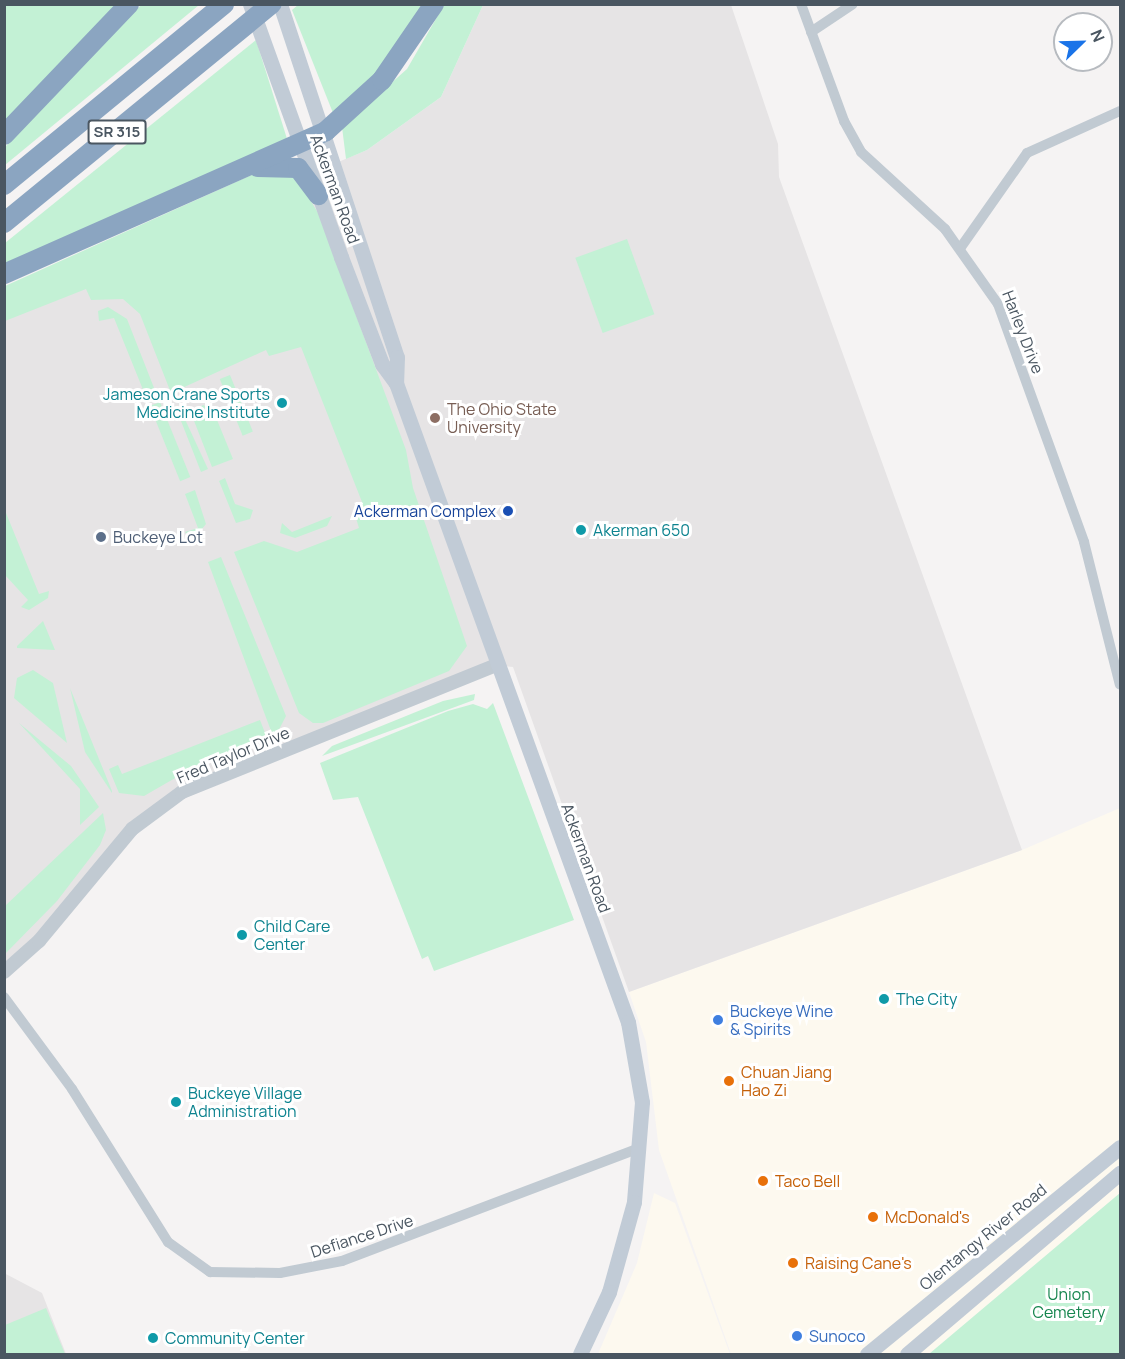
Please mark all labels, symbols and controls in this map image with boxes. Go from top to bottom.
north arrow [1053,12,1113,72]
text: N [1085,26,1110,45]
road number: SR 315 [87,120,147,144]
street label: Ackerman Road [306,132,364,246]
street label: Harley Drive [998,288,1048,376]
place label: Jameson Crane Sports Medicine Institute [103,384,270,422]
marker: Jameson Crane Sports Medicine Institute [275,396,289,410]
place label: The Ohio State University [447,399,557,437]
marker: The Ohio State University [428,411,442,425]
place label: Ackerman Complex [354,501,496,521]
marker: Ackerman Complex [501,504,515,518]
place label: Akerman 650 [593,520,690,540]
marker: Akerman 650 [574,523,588,537]
place label: Buckeye Lot [113,527,203,547]
marker: Buckeye Lot [94,530,108,544]
street label: Fred Taylor Drive [174,723,292,787]
street label: Ackerman Road [557,801,615,915]
place label: Child Care Center [254,916,330,954]
marker: Child Care Center [235,928,249,942]
place label: The City [896,989,957,1009]
marker: The City [877,992,891,1006]
place label: Buckeye Wine & Spirits [730,1001,833,1039]
marker: Buckeye Wine & Spirits [711,1013,725,1027]
place label: Chuan Jiang Hao Zi [741,1062,832,1100]
marker: Chuan Jiang Hao Zi [722,1074,736,1088]
place label: Buckeye Village Administration [188,1083,302,1121]
marker: Buckeye Village Administration [169,1095,183,1109]
place label: Taco Bell [775,1171,840,1191]
marker: Taco Bell [756,1174,770,1188]
street label: Olentangy River Road [916,1180,1050,1294]
place label: McDonald's [885,1207,970,1227]
street label: Defiance Drive [308,1210,416,1262]
marker: McDonald's [866,1210,880,1224]
place label: Raising Cane's [805,1253,912,1273]
marker: Raising Cane's [786,1256,800,1270]
park label: Union Cemetery [1033,1284,1105,1322]
place label: Sunoco [809,1326,865,1346]
place label: Community Center [165,1328,305,1348]
marker: Sunoco [790,1329,804,1343]
marker: Community Center [146,1331,160,1345]

